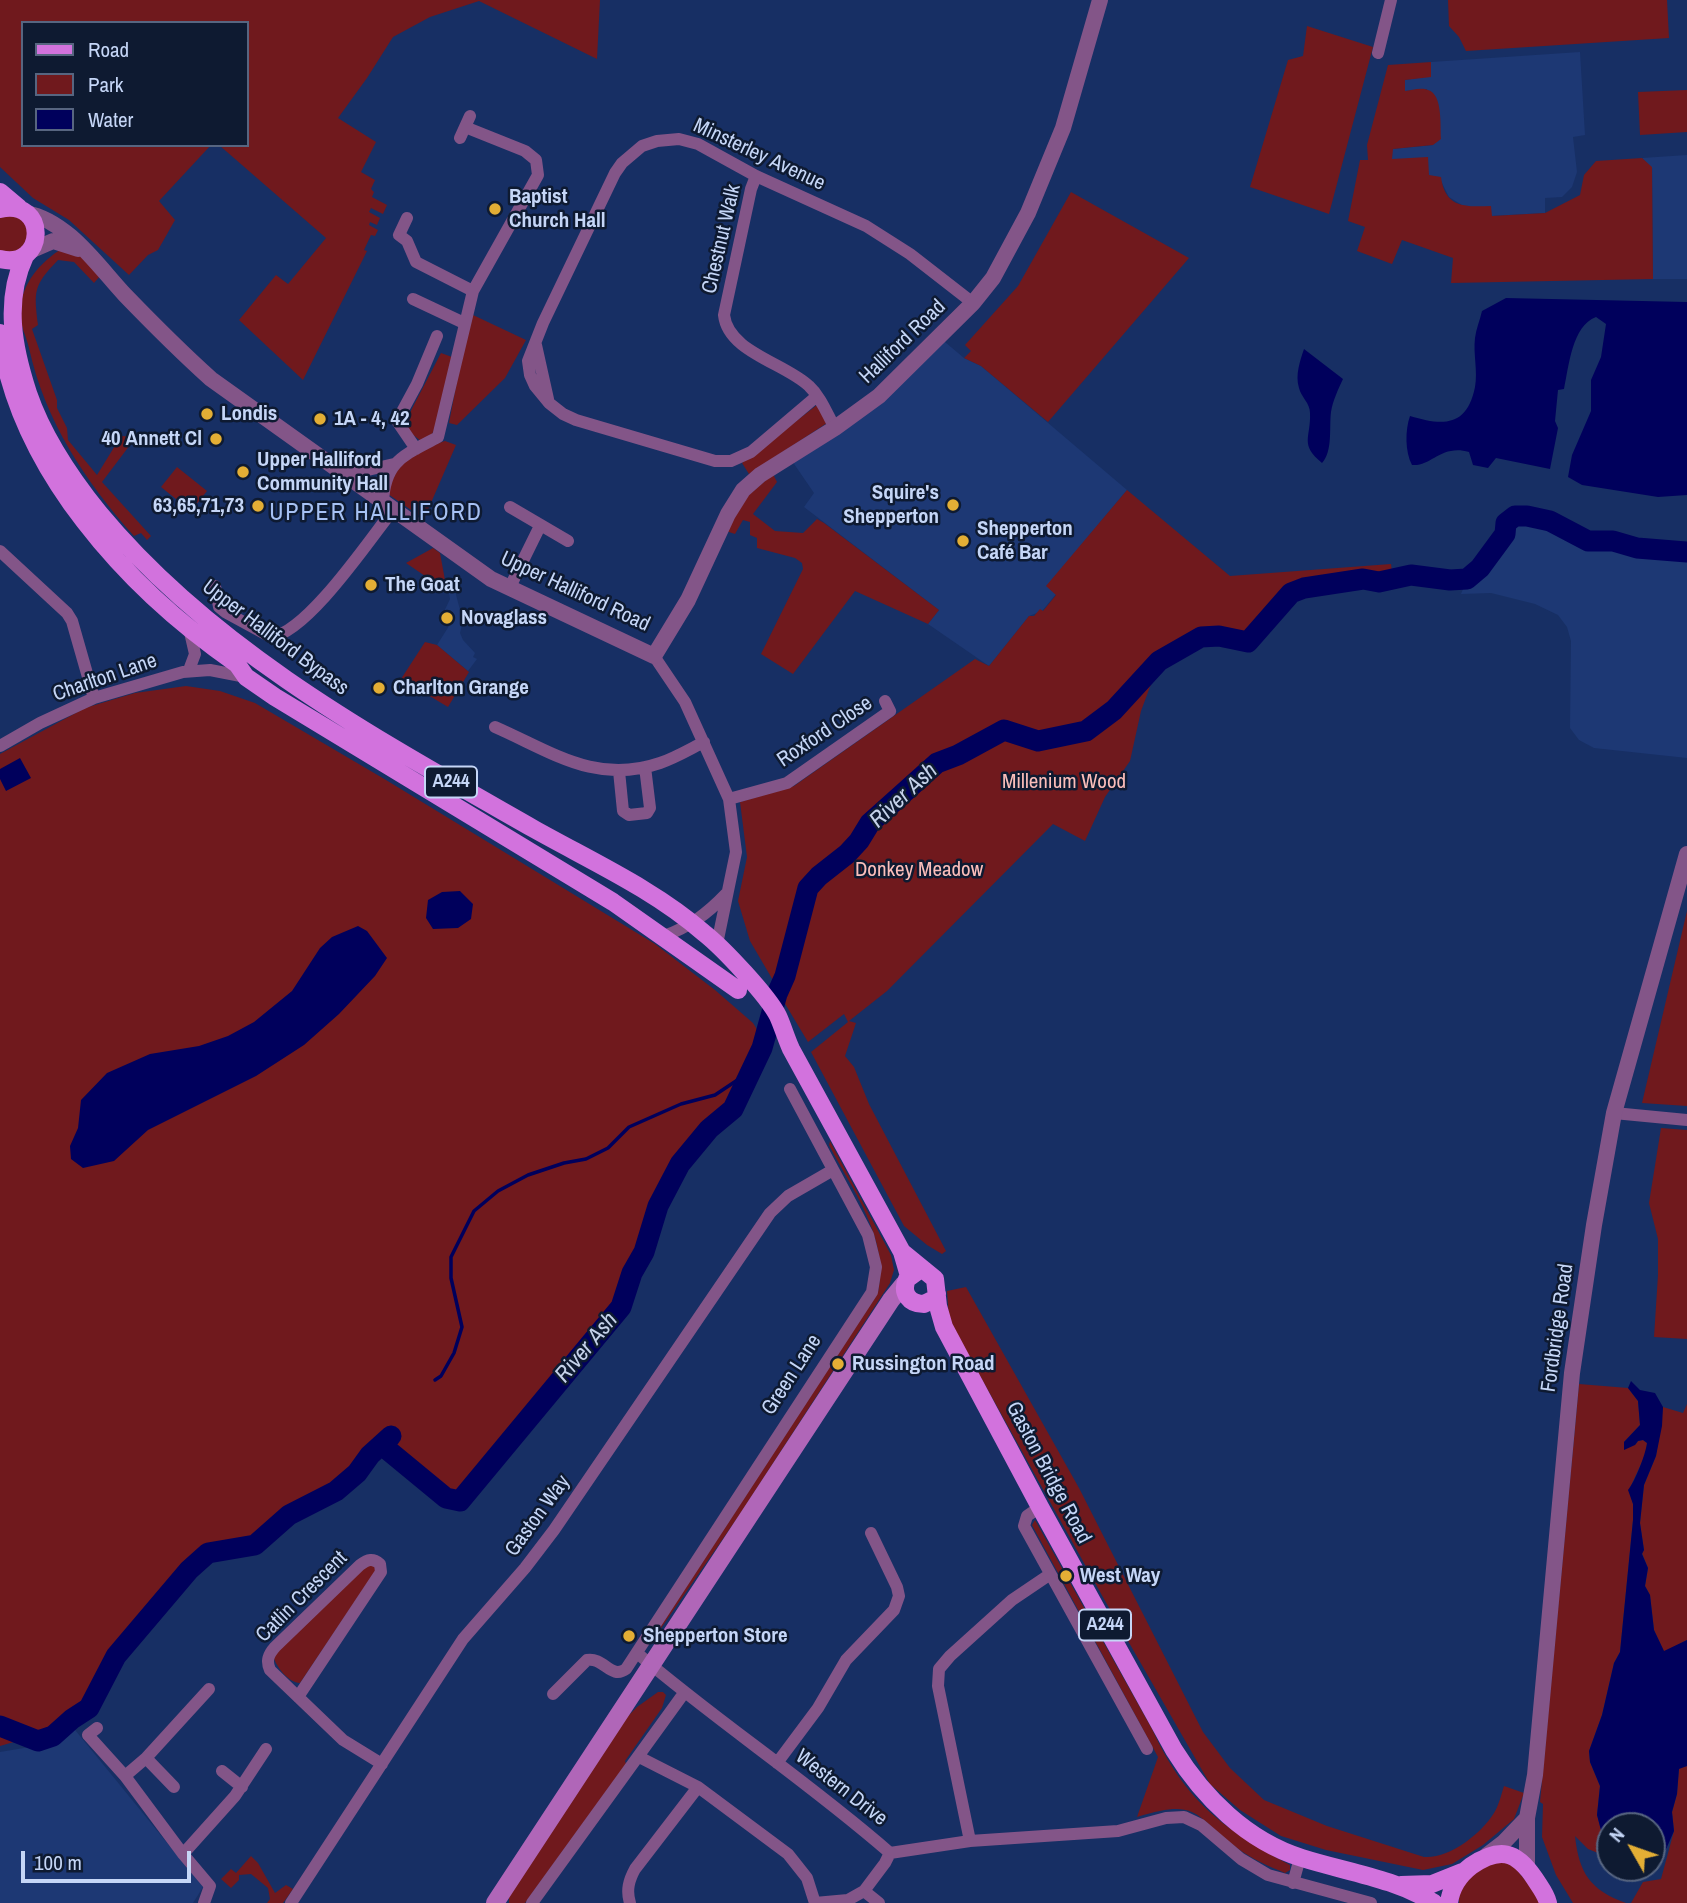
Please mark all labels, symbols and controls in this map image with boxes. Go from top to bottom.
legend [21,21,248,147]
text: Road [88,35,129,64]
text: Park [88,70,123,99]
text: Water [88,105,133,134]
street label: Minsterley Avenue [689,114,829,196]
street label: Chestnut Walk [697,182,747,296]
place label: Baptist Church Hall [509,184,606,234]
marker: Baptist Church Hall [487,201,503,217]
street label: Halliford Road [855,295,951,389]
place label: Londis [221,401,277,427]
marker: Londis [199,406,215,422]
place label: 1A - 4, 42 [334,406,410,432]
marker: 1A - 4, 42 [312,411,328,427]
place label: 40 Annett Cl [102,426,202,452]
marker: 40 Annett Cl [208,431,224,447]
place label: Upper Halliford Community Hall [257,447,388,497]
marker: Upper Halliford Community Hall [235,464,251,480]
place label: Squire's Shepperton [843,480,939,530]
place label: 63,65,71,73 [153,493,244,519]
marker: Squire's Shepperton [945,497,961,513]
marker: 63,65,71,73 [250,498,266,514]
district label: UPPER HALLIFORD [271,500,481,528]
place label: Shepperton Café Bar [977,516,1073,566]
marker: Shepperton Café Bar [955,533,971,549]
street label: Upper Halliford Road [496,546,654,638]
place label: The Goat [385,572,460,598]
street label: Upper Halliford Bypass [197,575,353,701]
marker: The Goat [363,577,379,593]
place label: Novaglass [461,605,547,631]
marker: Novaglass [439,610,455,626]
street label: Charlton Lane [50,648,160,708]
place label: Charlton Grange [393,675,529,701]
marker: Charlton Grange [371,680,387,696]
street label: Roxford Close [773,691,877,773]
water label: River Ash [864,758,944,834]
road number: A244 [425,766,477,797]
park label: Millenium Wood [1002,769,1126,795]
park label: Donkey Meadow [855,857,983,883]
street label: Fordbridge Road [1537,1262,1579,1394]
water label: River Ash [550,1307,624,1389]
street label: Green Lane [757,1330,827,1420]
place label: Russington Road [852,1351,995,1377]
marker: Russington Road [830,1356,846,1372]
street label: Gaston Bridge Road [1000,1398,1096,1548]
street label: Gaston Way [500,1471,576,1561]
street label: Catlin Crescent [251,1546,353,1648]
place label: West Way [1080,1563,1160,1589]
marker: West Way [1058,1568,1074,1584]
road number: A244 [1079,1610,1131,1640]
place label: Shepperton Store [643,1623,787,1649]
marker: Shepperton Store [621,1628,637,1644]
street label: Western Drive [790,1744,892,1832]
north arrow [1596,1812,1666,1882]
text: N [1603,1822,1630,1847]
scale bar [24,1836,194,1880]
text: 100 m [34,1848,82,1877]

